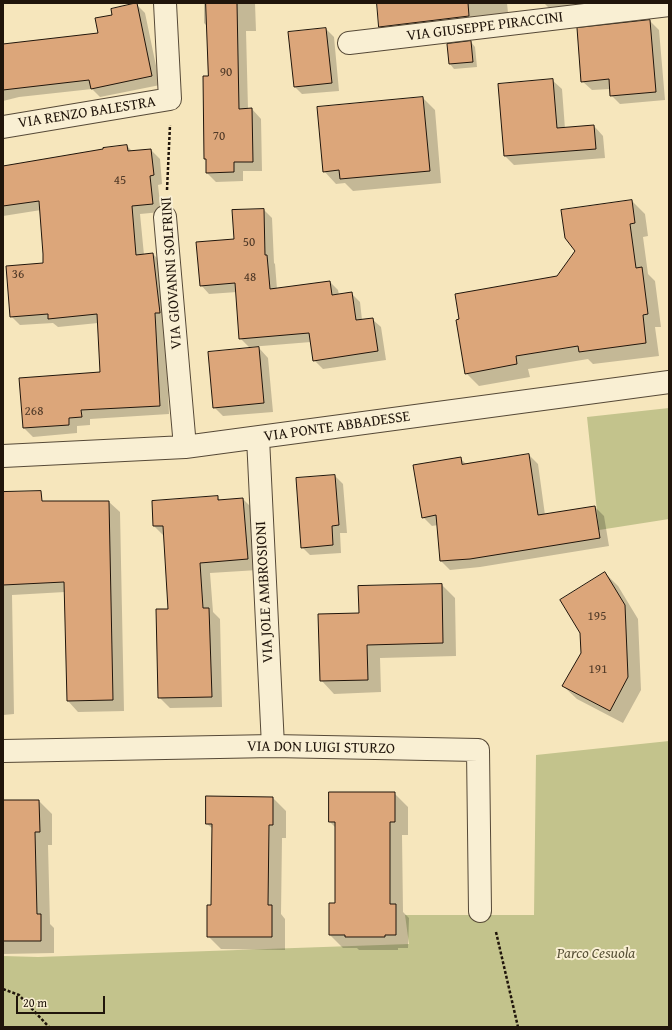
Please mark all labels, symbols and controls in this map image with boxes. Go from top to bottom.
street label: VIA GIUSEPPE PIRACCINI [406,8,564,46]
house number: 90 [220,65,232,81]
street label: VIA RENZO BALESTRA [17,93,157,133]
house number: 70 [213,129,225,145]
house number: 45 [114,173,126,189]
street label: VIA GIOVANNI SOLFRINI [158,196,186,350]
house number: 50 [243,235,255,251]
house number: 36 [12,267,24,283]
house number: 48 [244,270,256,286]
house number: 268 [25,404,43,420]
street label: VIA PONTE ABBADESSE [263,408,411,446]
street label: VIA JOLE AMBROSIONI [252,521,278,663]
house number: 195 [588,609,606,625]
house number: 191 [589,662,607,678]
street label: VIA DON LUIGI STURZO [247,738,395,758]
park label: Parco Cesuola [557,945,635,963]
scale bar [18,988,107,1014]
text: 20 m [23,994,47,1011]

